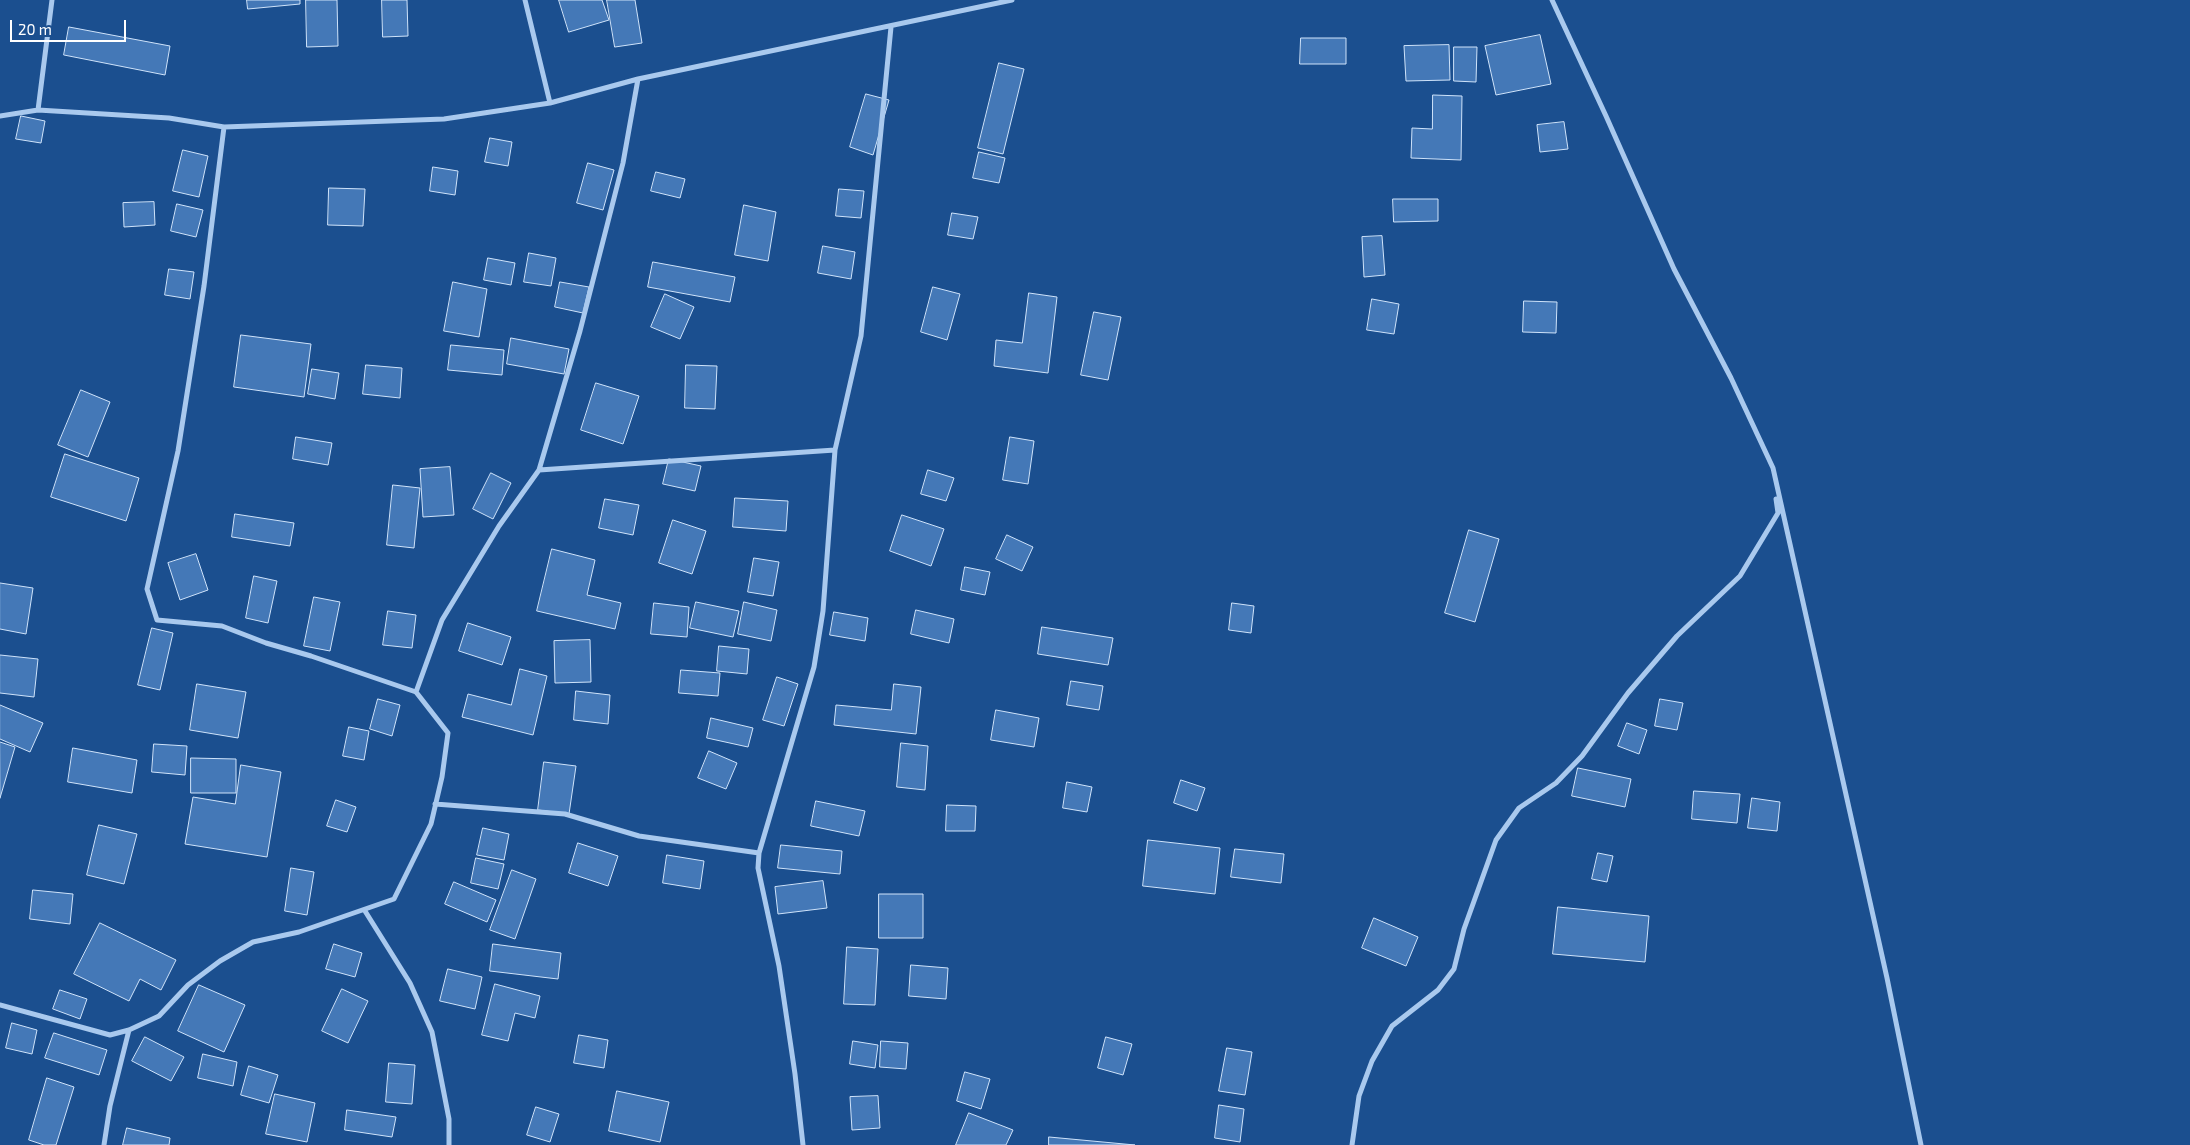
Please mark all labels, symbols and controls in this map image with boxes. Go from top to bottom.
scale bar [12,10,129,42]
text: 20 m [18,20,52,38]

